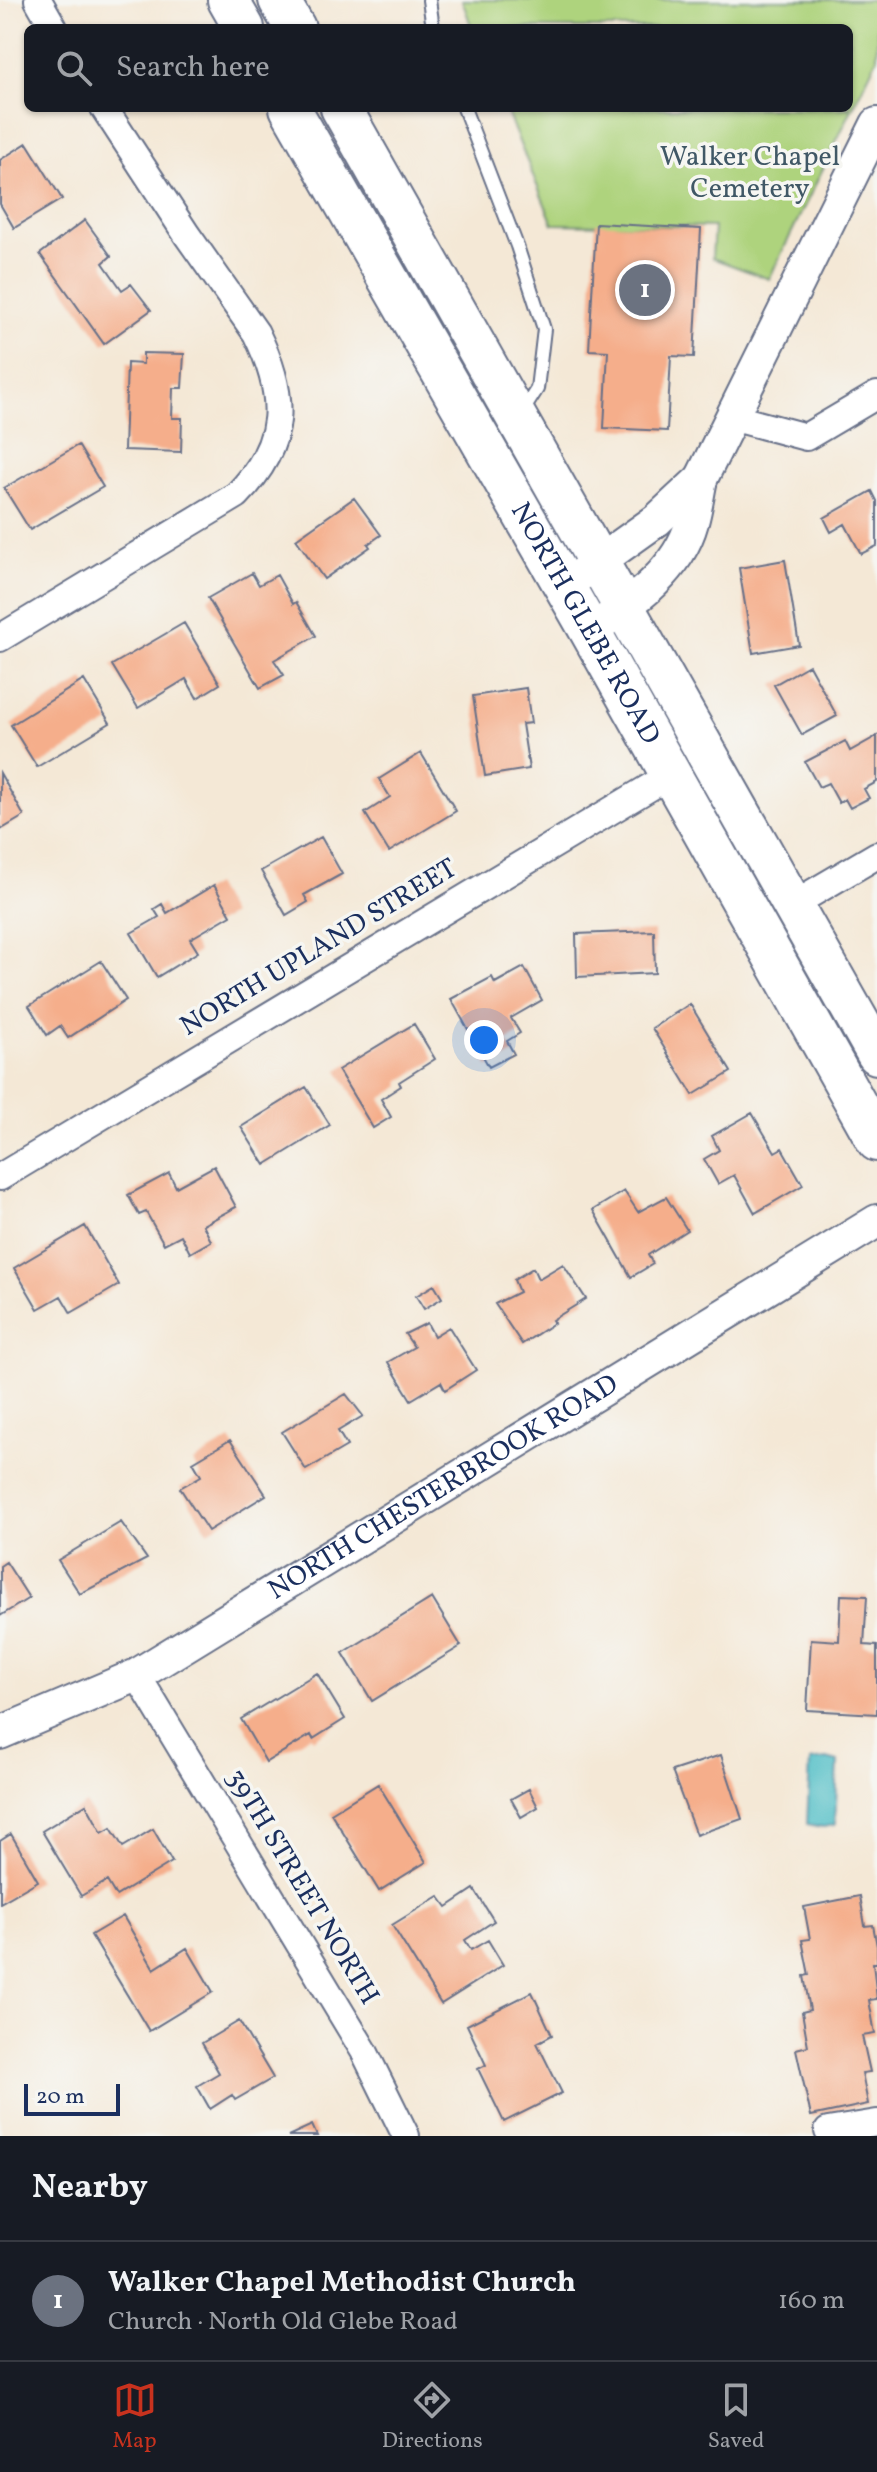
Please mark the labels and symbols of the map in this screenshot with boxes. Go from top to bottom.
park label: Walker Chapel Cemetery [660,138,840,209]
pin: 1 [619,260,671,320]
street label: NORTH GLEBE ROAD [501,495,670,752]
street label: NORTH UPLAND STREET [173,850,465,1046]
your location [464,1020,504,1060]
street label: NORTH CHESTERBROOK ROAD [261,1365,626,1610]
street label: 39TH STREET NORTH [216,1762,388,2012]
scale bar [24,2080,120,2116]

